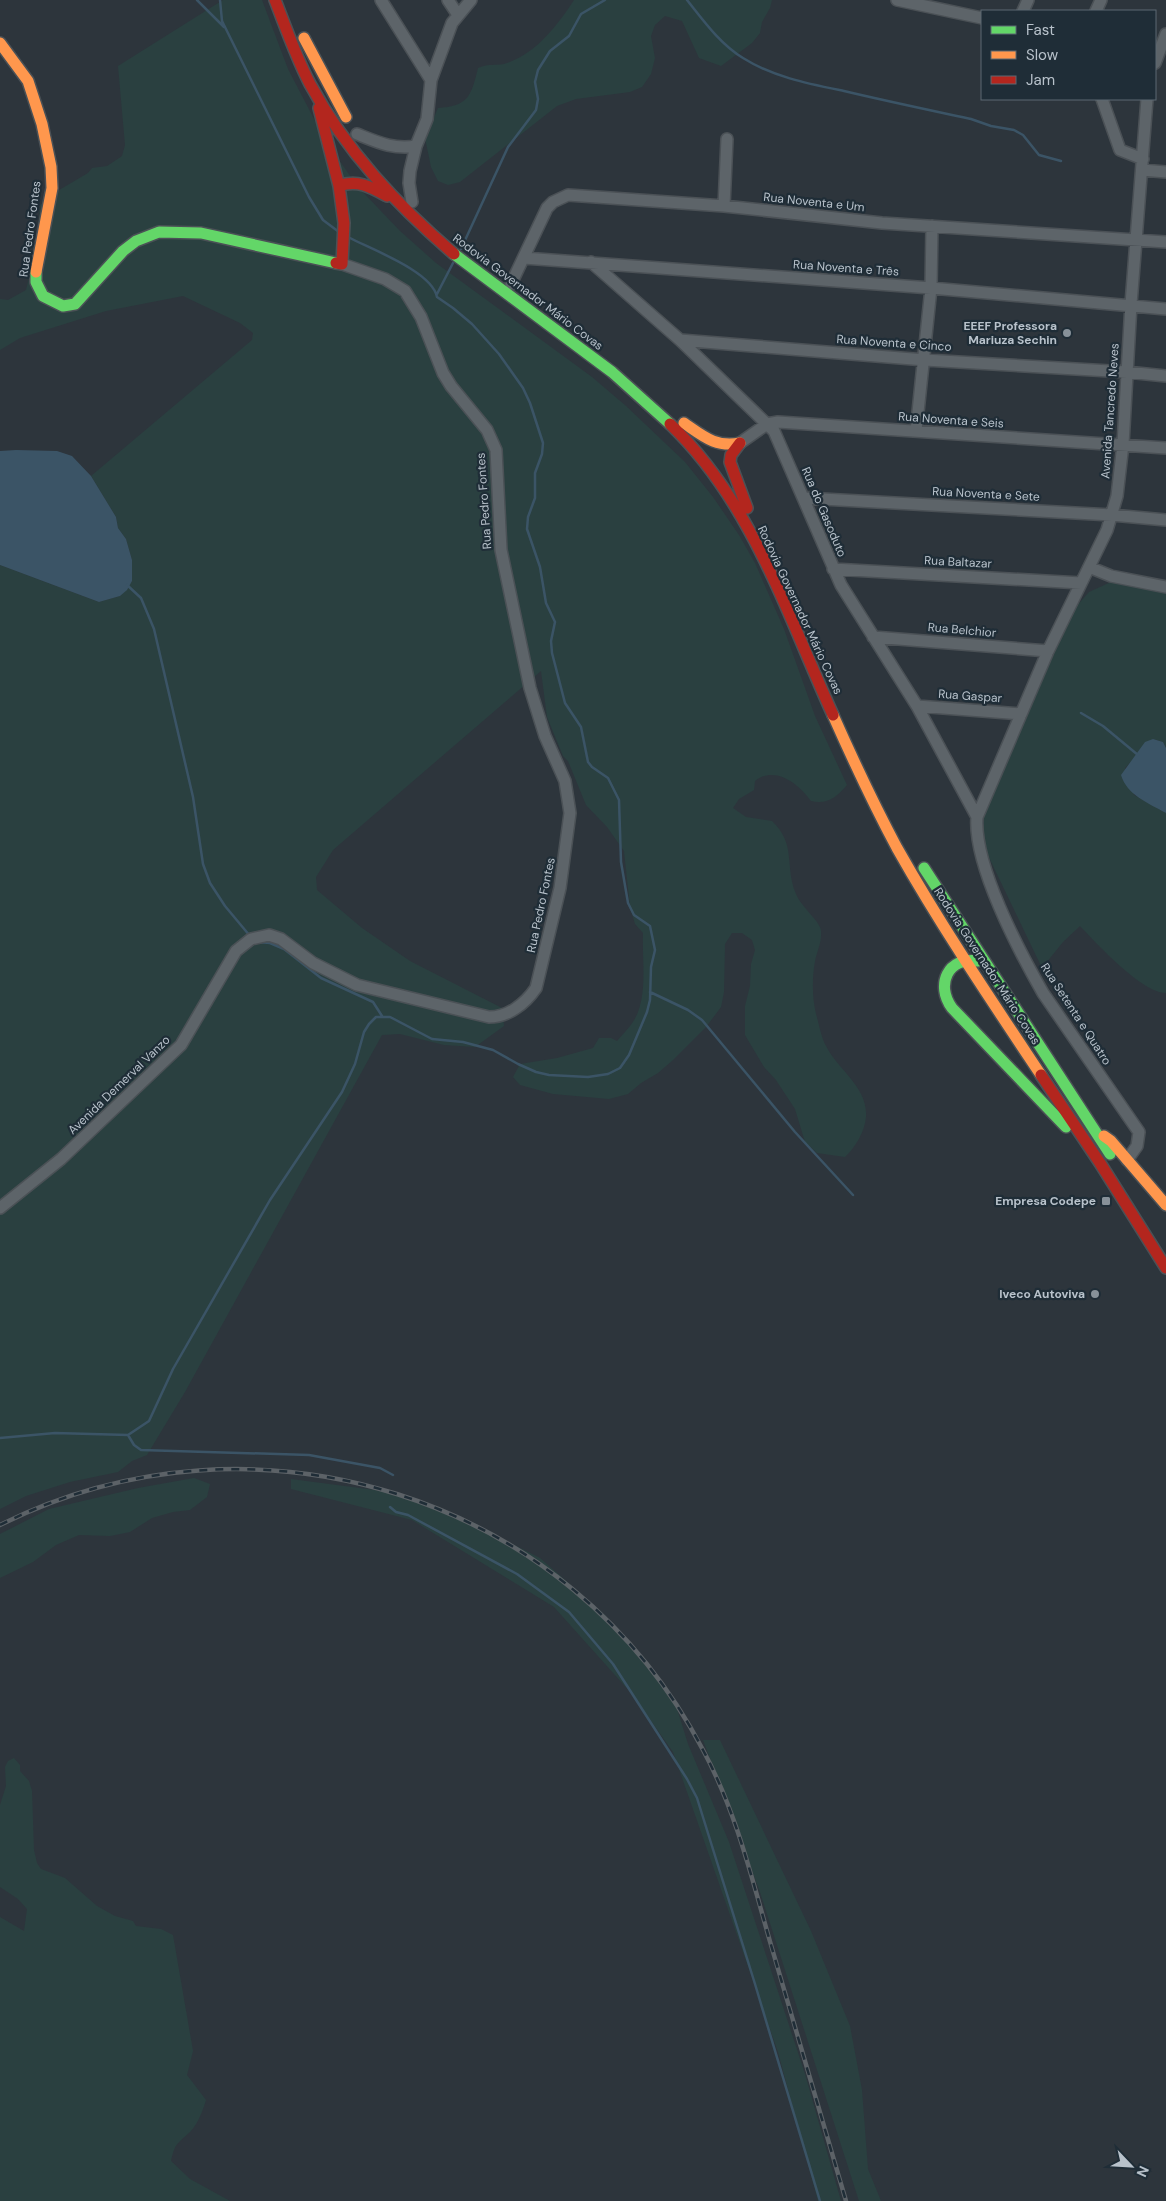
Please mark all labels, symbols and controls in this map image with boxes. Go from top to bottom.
legend [981,10,1156,100]
text: Fast [1026,20,1055,40]
text: Slow [1026,45,1059,65]
text: Jam [1026,70,1055,90]
street label: Rua Pedro Fontes [15,180,45,278]
street label: Rua Noventa e Um [763,189,865,215]
street label: Rodovia Governador Mário Covas [450,230,606,354]
street label: Rua Noventa e Três [793,256,899,280]
place label: EEEF Professora Mariuza Sechin [964,318,1057,348]
marker: EEEF Professora Mariuza Sechin [1061,327,1073,339]
street label: Rua Noventa e Cinco [836,331,952,355]
street label: Avenida Tancredo Neves [1097,343,1123,479]
street label: Rua Noventa e Seis [898,408,1004,432]
street label: Rua Pedro Fontes [473,452,495,550]
street label: Rua do Gasoduto [798,465,850,559]
street label: Rua Noventa e Sete [932,483,1040,505]
street label: Rodovia Governador Mário Covas [754,523,846,697]
street label: Rua Baltazar [924,552,993,572]
street label: Rua Belchior [927,619,997,641]
street label: Rua Gaspar [938,686,1003,706]
street label: Rua Pedro Fontes [523,856,559,954]
street label: Rodovia Governador Mário Covas [930,884,1044,1048]
street label: Rua Setenta e Quatro [1037,960,1115,1068]
street label: Avenida Demerval Vanzo [65,1032,173,1138]
place label: Empresa Codepe [995,1193,1096,1209]
marker: Empresa Codepe [1100,1195,1112,1207]
place label: Iveco Autoviva [999,1286,1085,1302]
marker: Iveco Autoviva [1089,1288,1101,1300]
north arrow [1106,2141,1156,2191]
text: N [1132,2163,1153,2180]

